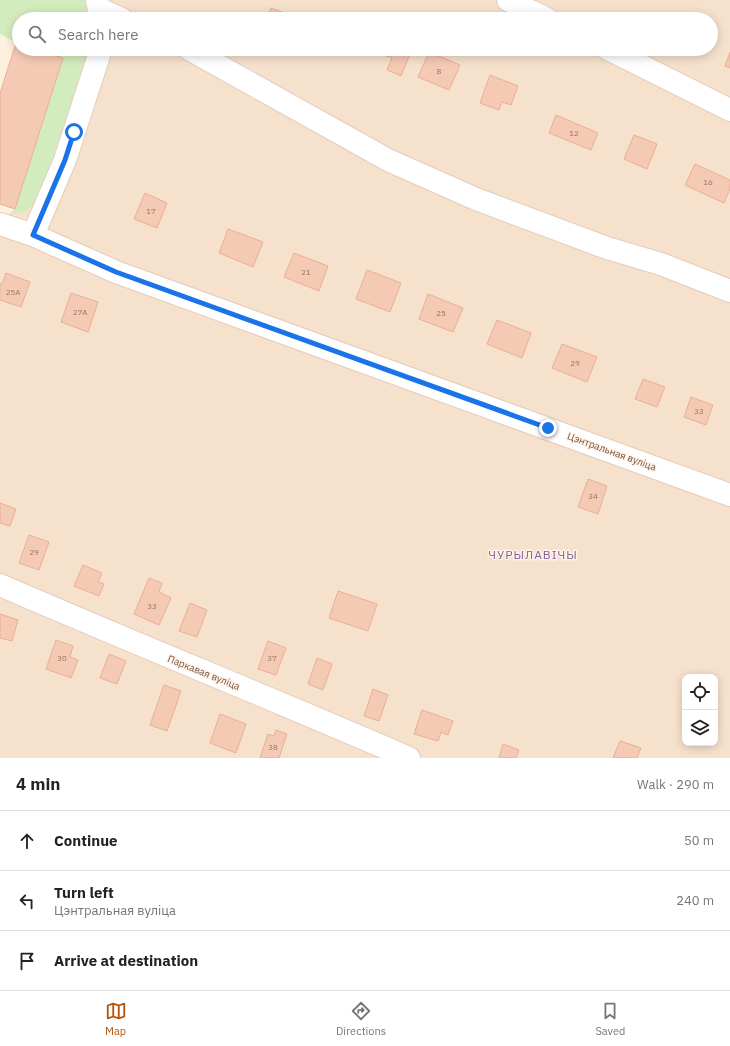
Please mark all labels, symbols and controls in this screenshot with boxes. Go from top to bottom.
search box [12,12,718,56]
icon: search [26,23,48,45]
text: Search here [58,25,138,44]
house number: 8 [437,66,442,76]
route start [65,123,83,141]
house number: 12 [569,128,579,138]
house number: 16 [703,177,713,187]
house number: 17 [146,206,156,216]
house number: 21 [301,267,311,277]
house number: 25А [6,287,20,297]
house number: 27А [73,307,87,317]
house number: 25 [436,308,446,318]
house number: 29 [570,358,580,368]
house number: 33 [694,406,704,416]
route end [539,419,557,437]
street label: Цэнтральная вуліца [566,429,659,474]
house number: 34 [588,491,598,501]
house number: 29 [29,547,39,557]
district label: ЧУРЫЛАВІЧЫ [488,547,578,562]
house number: 33 [147,601,157,611]
street label: Паркавая вуліца [166,652,243,693]
house number: 30 [57,653,67,663]
house number: 37 [267,653,277,663]
map controls [682,674,718,746]
button: locate [682,674,718,710]
button: layers [682,710,718,746]
house number: 38 [268,742,278,752]
text: 4 min [16,773,60,795]
text: Walk · 290 m [637,776,714,793]
icon: ahead [16,830,38,852]
text: Continue [54,831,118,850]
text: 50 m [684,832,714,849]
text: Turn left [54,883,114,902]
icon: left [16,890,38,912]
text: 240 m [676,892,714,909]
text: Цэнтральная вуліца [54,902,176,919]
icon: arrive [16,950,38,972]
text: Arrive at destination [54,951,198,970]
tab: Map [105,1000,127,1038]
tab: Directions [336,1000,386,1038]
tab: Saved [595,1000,625,1038]

